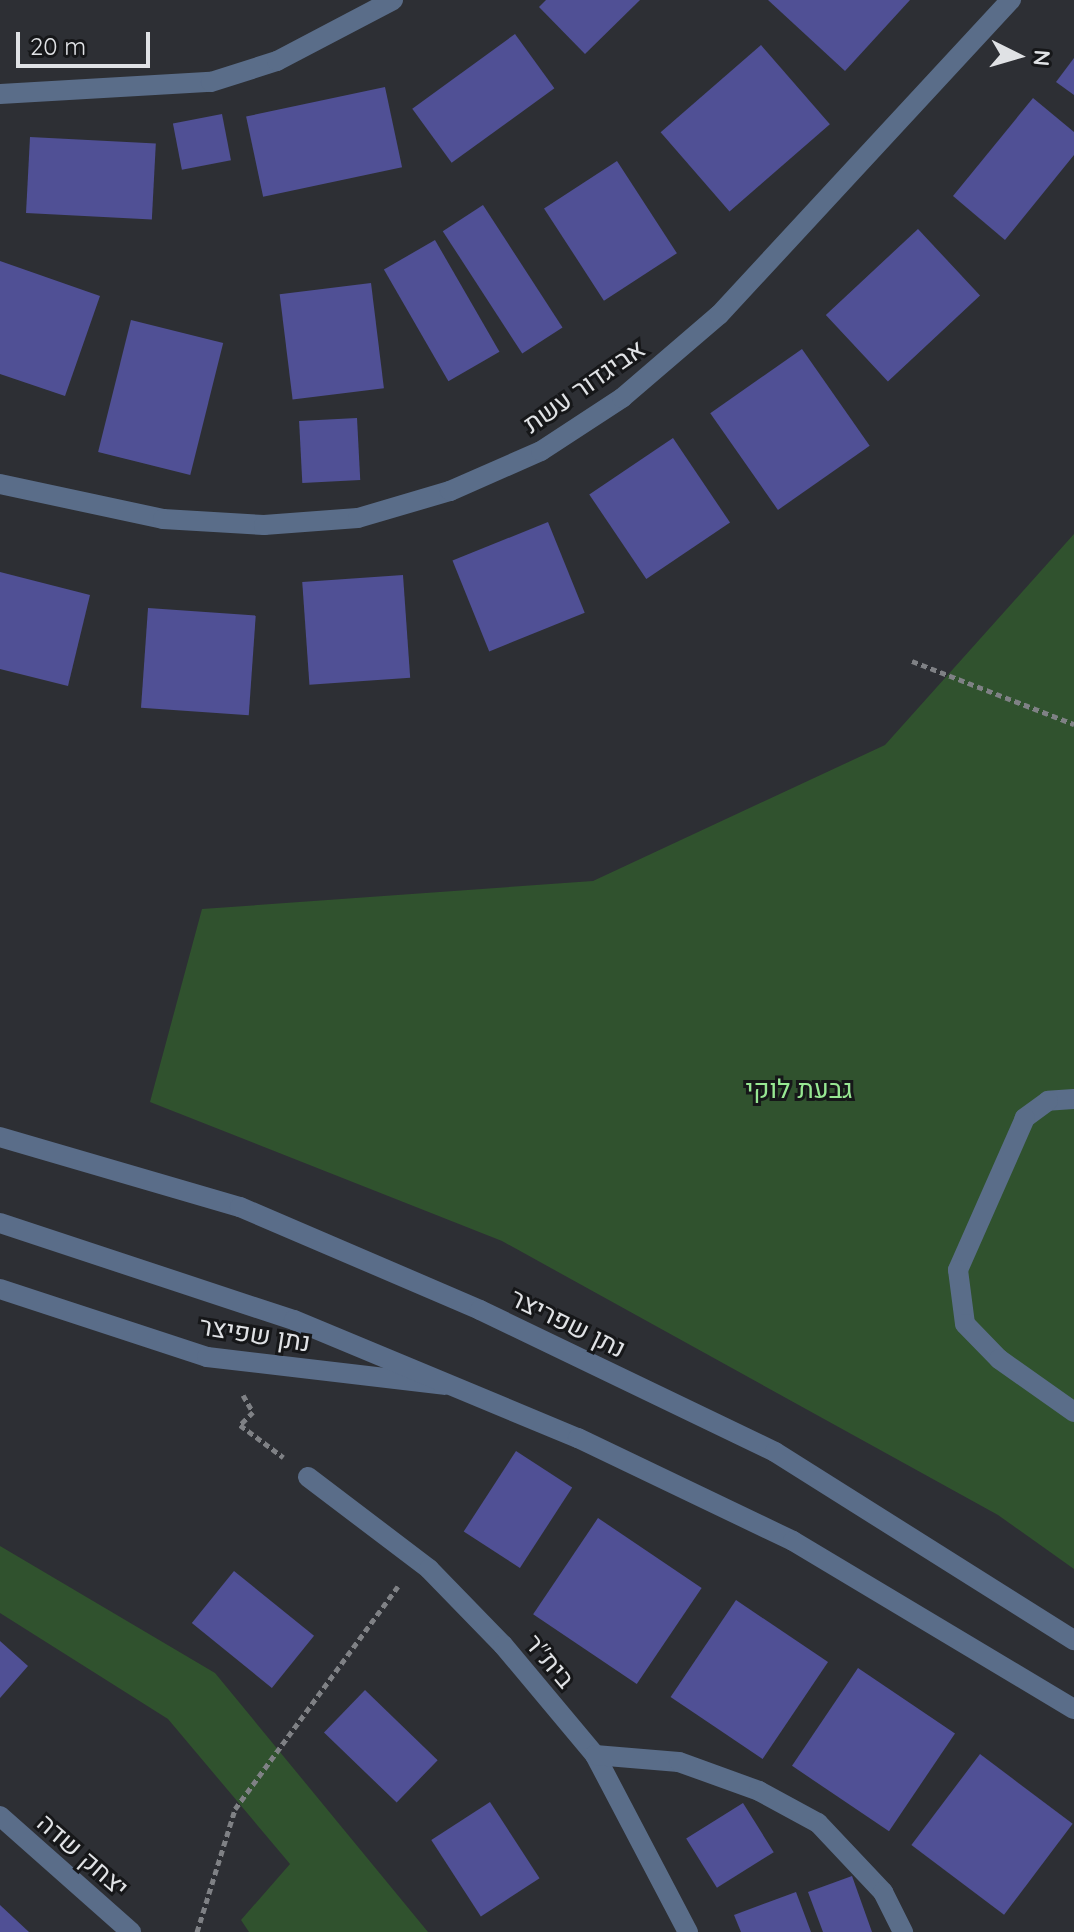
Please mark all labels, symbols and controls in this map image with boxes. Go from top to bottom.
scale bar [20,16,154,66]
north arrow [978,16,1058,96]
text: 20 m [30,31,86,61]
text: N [1027,49,1057,67]
street label: אביגדור עשת [517,333,651,439]
park label: גבעת לוקי [745,1073,853,1105]
street label: נתן שפריצר [505,1282,631,1364]
street label: נתן שפיצר [197,1310,313,1358]
street label: בית"ר [519,1628,581,1694]
street label: יצחק שדה [31,1807,135,1903]

